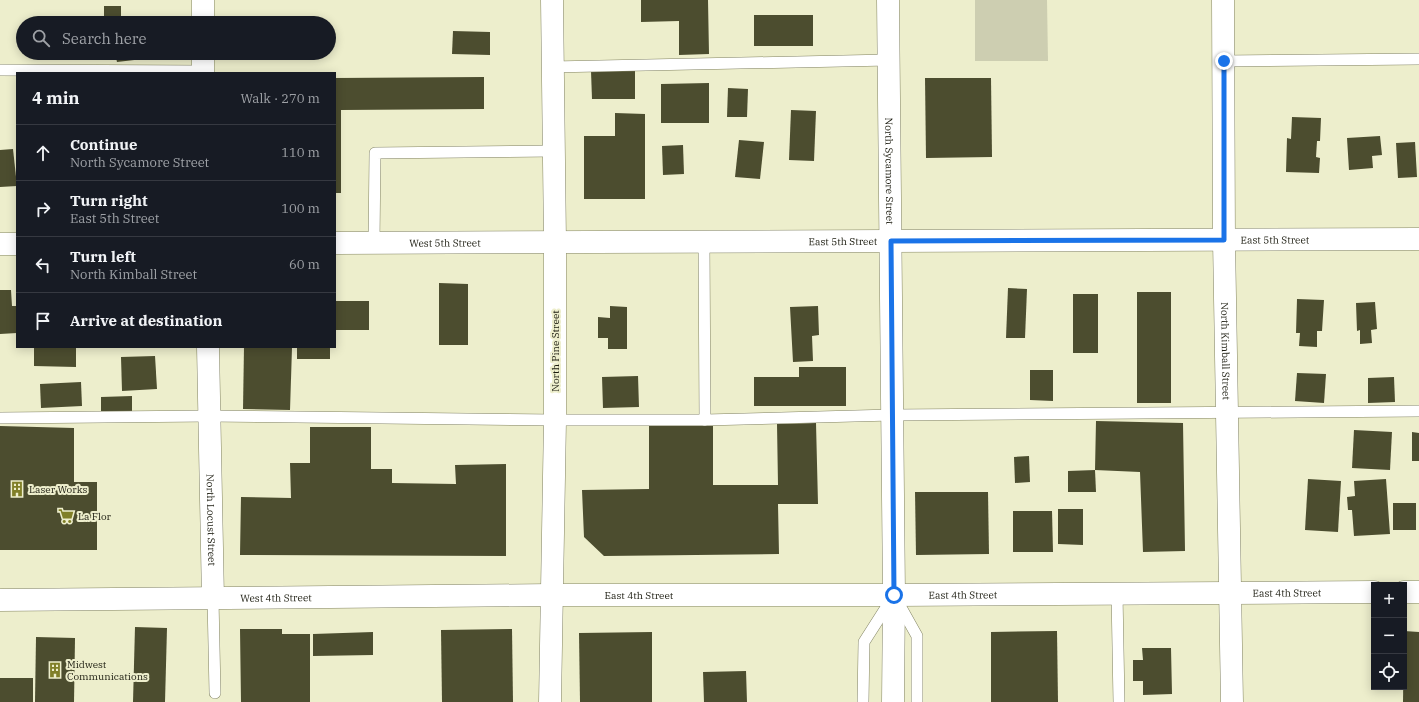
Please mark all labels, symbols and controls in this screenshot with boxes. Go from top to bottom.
search box [16,16,336,60]
icon: search [30,27,52,49]
text: Search here [62,29,147,48]
route end [1215,52,1233,70]
text: 4 min [32,87,80,109]
text: Walk · 270 m [241,90,320,107]
street label: North Sycamore Street [882,117,896,225]
text: Continue [70,135,137,154]
icon: ahead [32,142,54,164]
text: 110 m [281,144,320,161]
text: North Sycamore Street [70,154,209,171]
text: Turn right [70,191,148,210]
icon: right [32,198,54,220]
text: 100 m [281,200,320,217]
text: East 5th Street [70,210,159,227]
street label: East 5th Street [1241,233,1310,247]
street label: East 5th Street [809,235,878,248]
street label: West 5th Street [409,236,481,250]
text: Turn left [70,247,136,266]
icon: left [32,254,54,276]
text: 60 m [289,256,320,273]
text: North Kimball Street [70,266,197,283]
street label: North Kimball Street [1218,302,1233,400]
icon: arrive [32,310,54,332]
street label: North Pine Street [549,310,562,392]
text: Arrive at destination [70,311,222,330]
street label: North Locust Street [204,474,218,567]
building icon: Laser Works [8,480,26,498]
place label: Laser Works [29,483,88,496]
supermarket icon: La Flor [57,507,75,525]
place label: La Flor [78,510,112,523]
map controls [1371,582,1407,690]
button: + [1371,582,1407,618]
route start [885,586,903,604]
street label: East 4th Street [1253,586,1322,600]
street label: East 4th Street [929,588,998,602]
street label: East 4th Street [605,589,674,602]
street label: West 4th Street [240,591,312,605]
button: − [1371,618,1407,654]
button: locate [1371,654,1407,690]
place label: Midwest Communications [67,658,148,683]
building icon: Midwest Communications [46,661,64,679]

